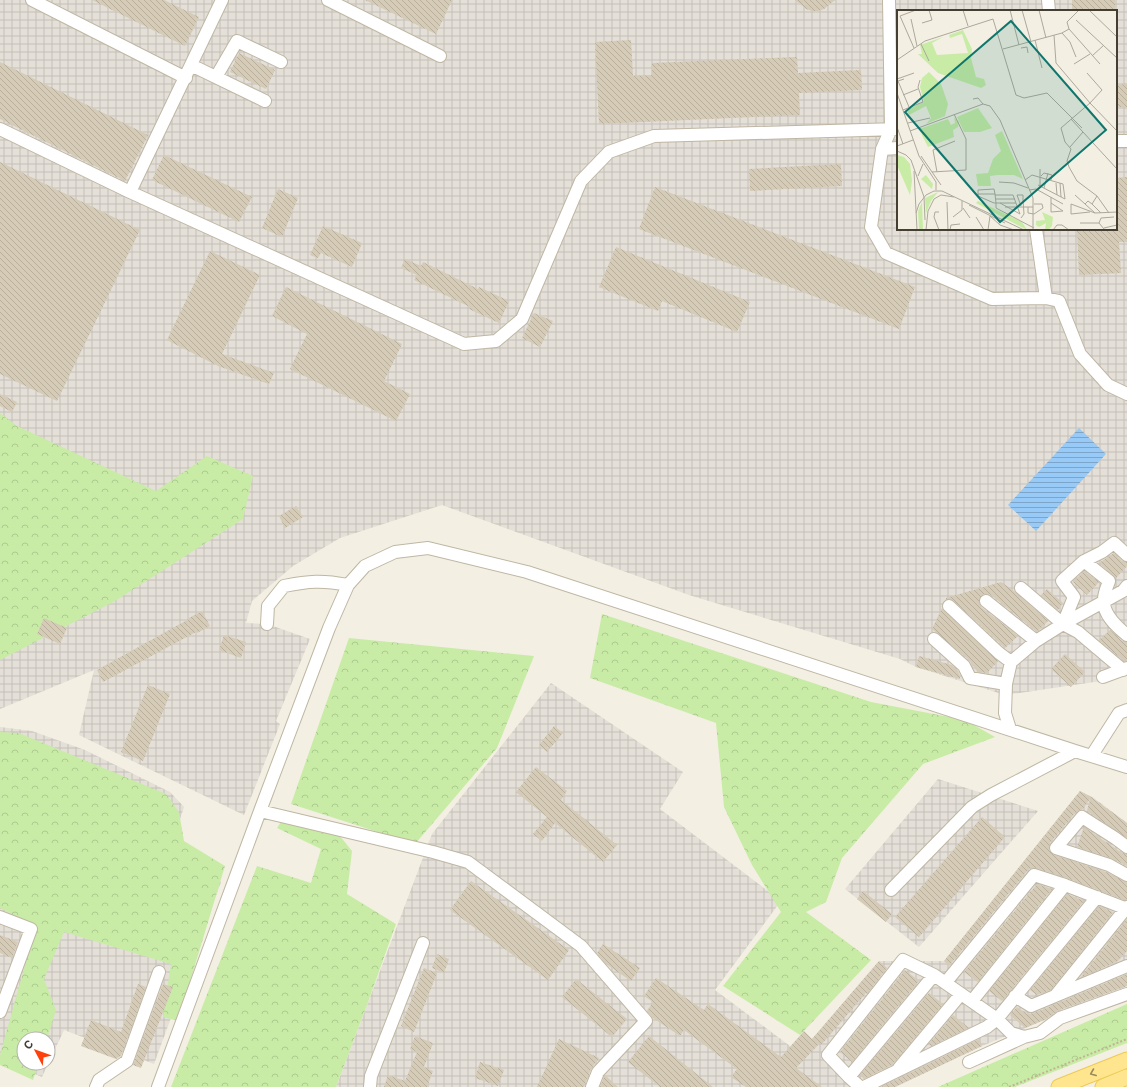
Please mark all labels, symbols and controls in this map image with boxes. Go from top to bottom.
inset map [897,10,1117,230]
north arrow [16,1031,56,1071]
text: С [20,1037,36,1052]
one-way arrow [1090,1069,1097,1077]

